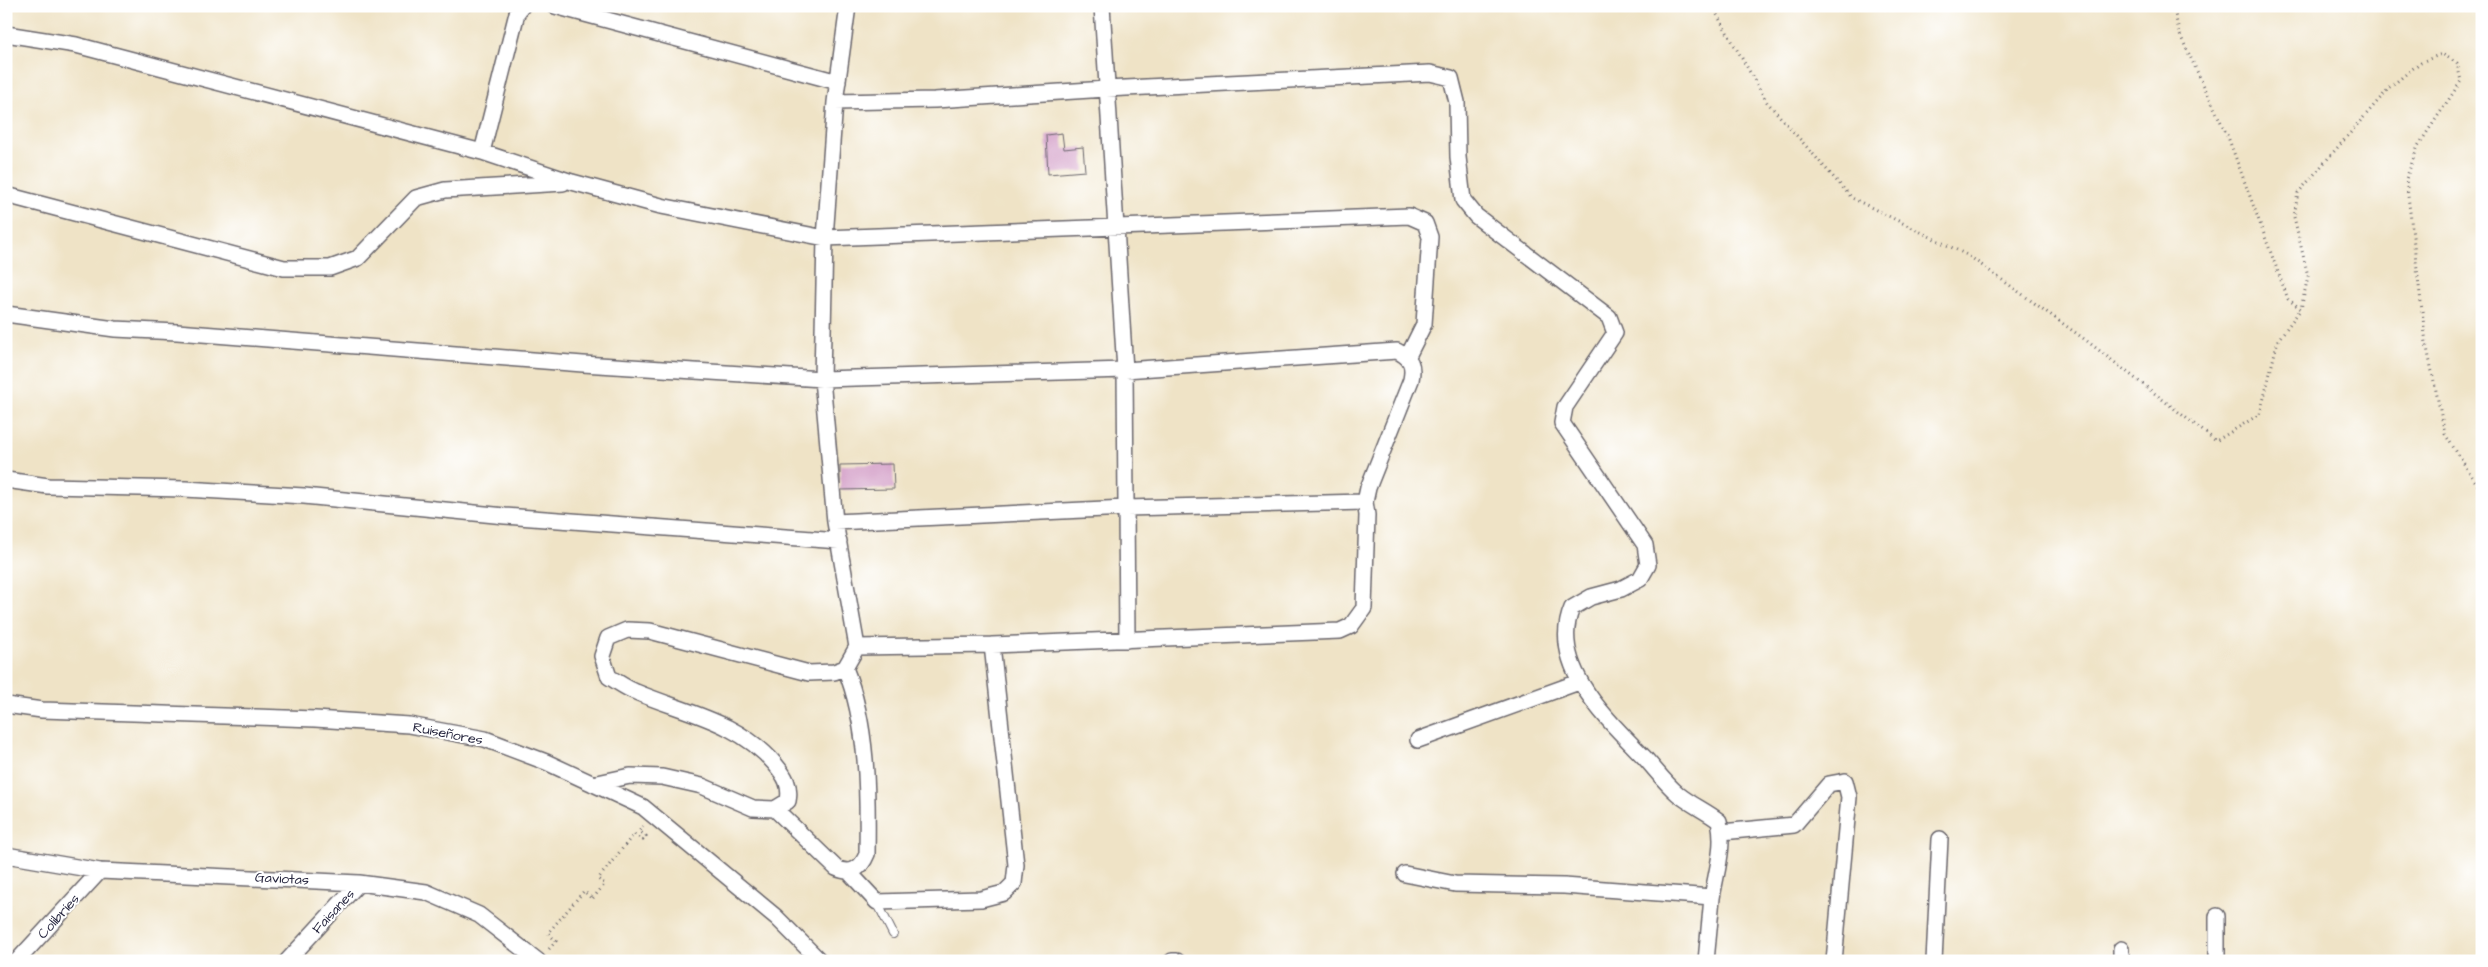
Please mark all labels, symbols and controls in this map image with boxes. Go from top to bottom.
street label: Ruiseñores [411,717,485,751]
street label: Gaviotas [255,868,309,890]
street label: Faisanes [308,885,360,938]
street label: Colibríes [33,890,84,944]

